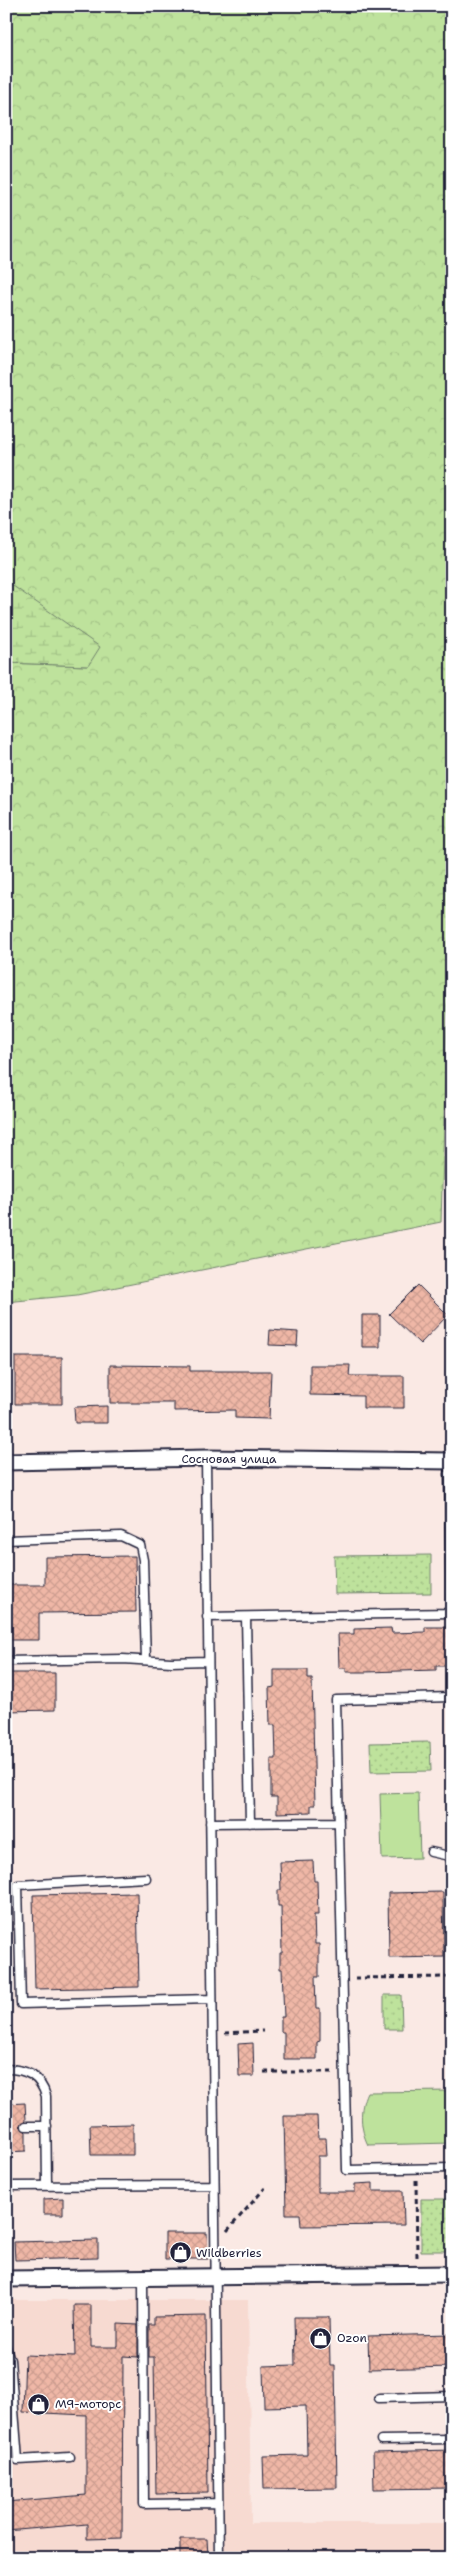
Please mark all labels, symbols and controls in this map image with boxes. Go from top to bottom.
street label: Сосновая улица [181,1451,277,1467]
shop icon: Wildberries [168,2241,192,2265]
place label: Wildberries [196,2245,262,2261]
shop icon: Ozon [309,2326,333,2350]
place label: Ozon [337,2330,367,2346]
shop icon: М9-моторс [27,2392,51,2416]
place label: М9-моторс [55,2396,121,2412]

